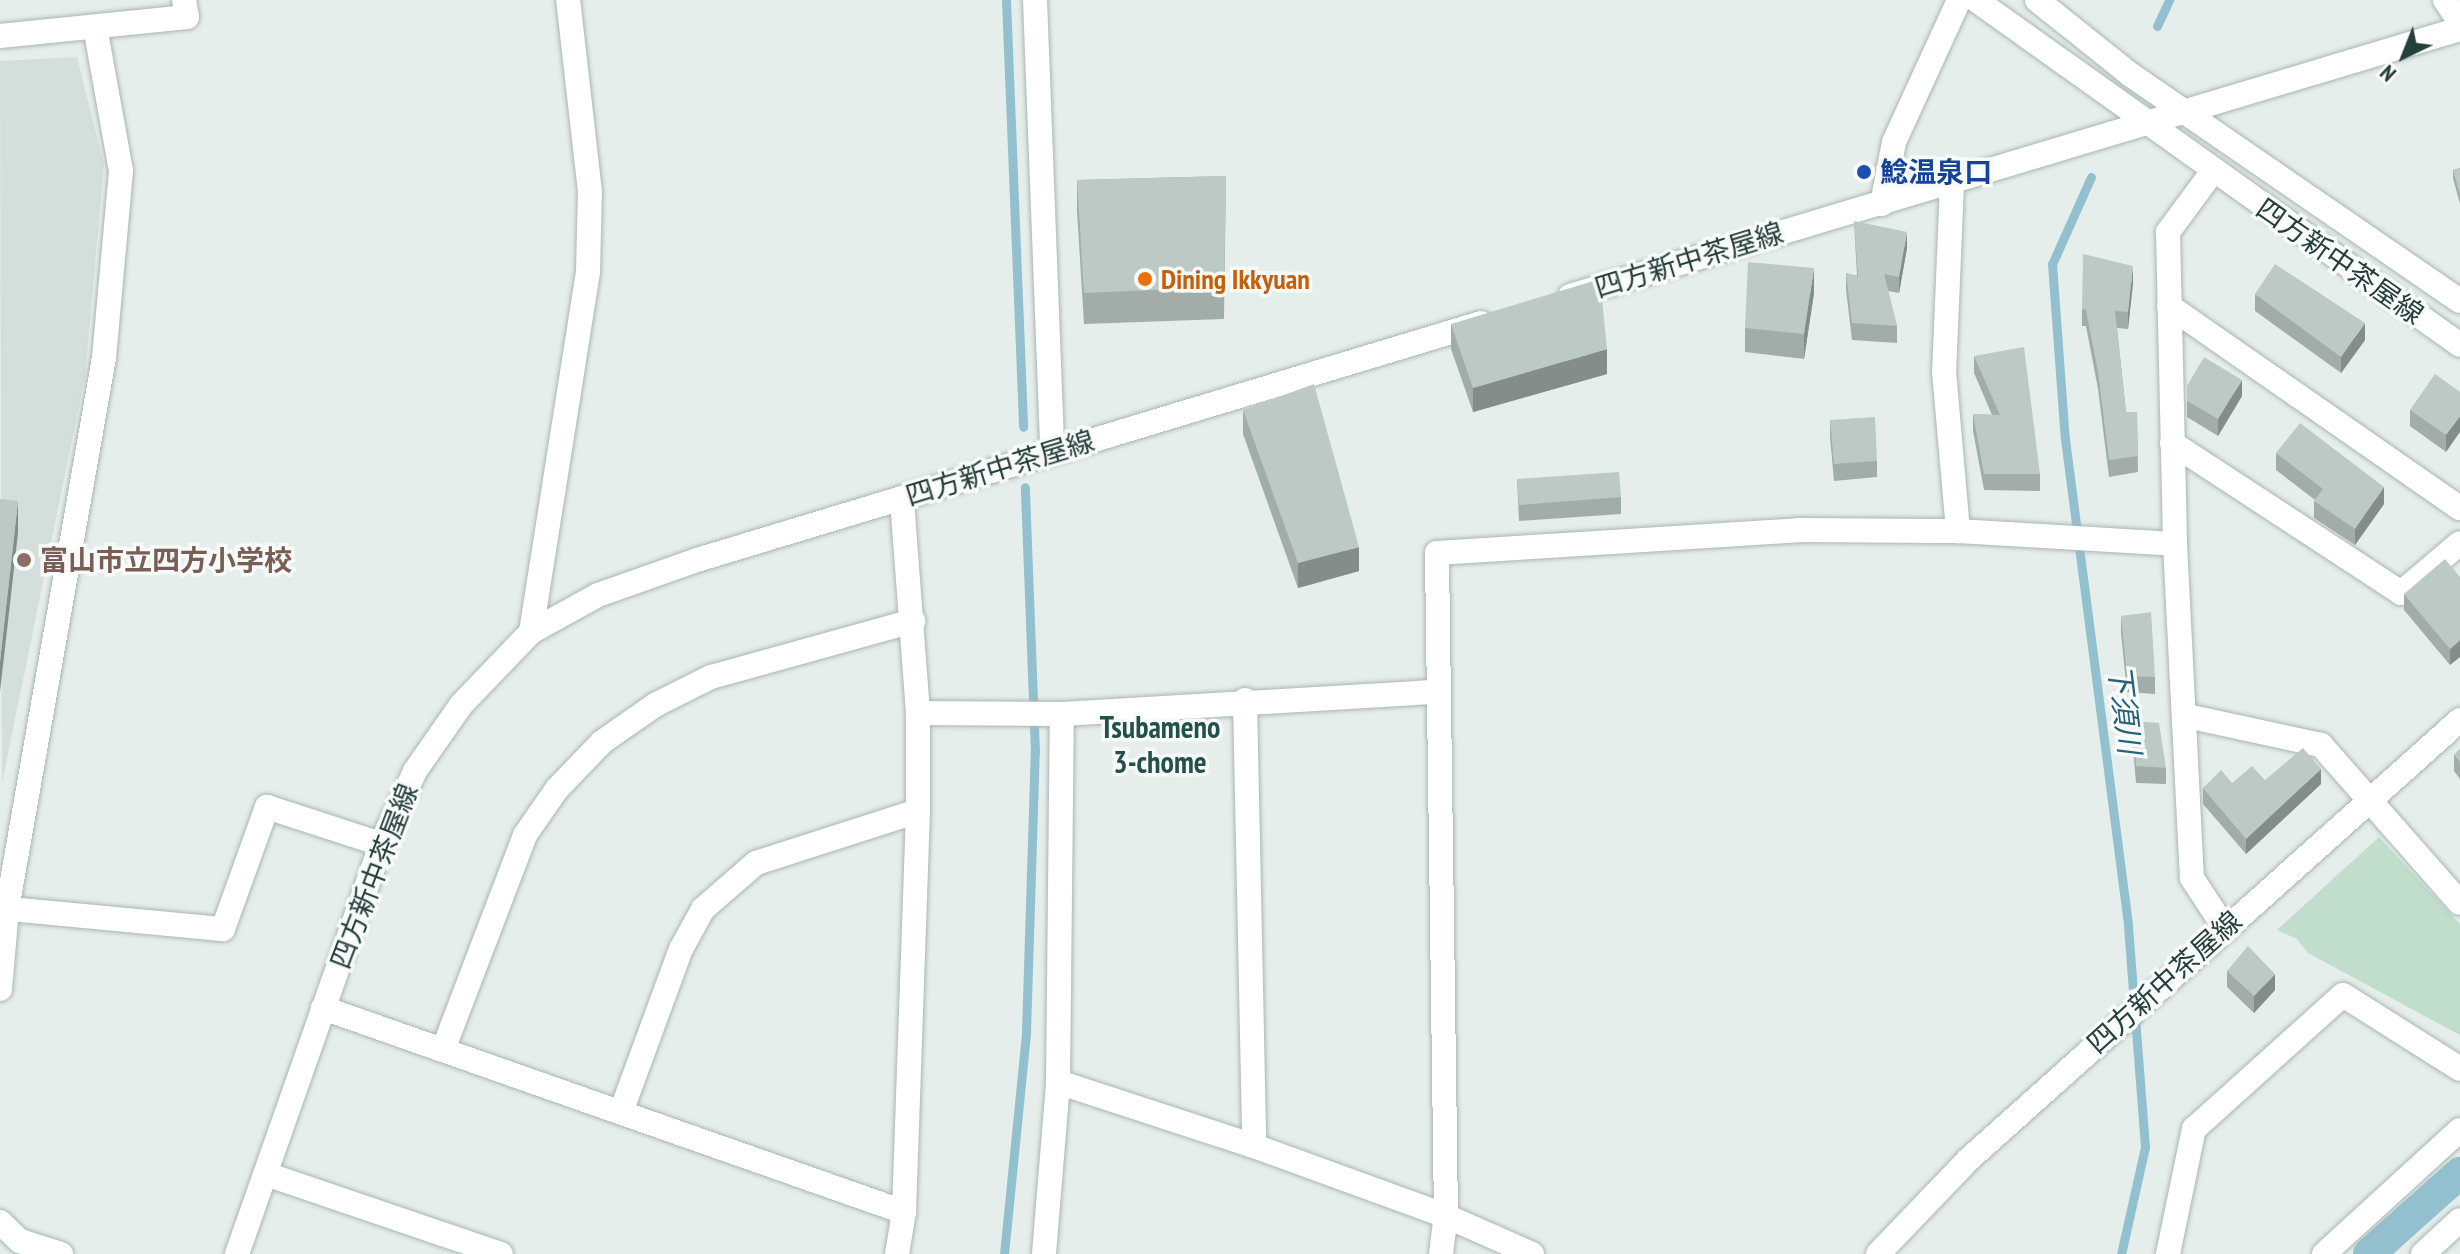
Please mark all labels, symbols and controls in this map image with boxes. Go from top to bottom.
north arrow [2364,16,2444,96]
text: N [2374,59,2402,88]
place label: 鯰温泉口 [1880,155,1992,189]
marker: 鯰温泉口 [1855,163,1873,181]
street label: 四方新中茶屋線 [2250,191,2430,331]
street label: 四方新中茶屋線 [1590,215,1788,305]
place label: Dining Ikkyuan [1161,262,1310,296]
marker: Dining Ikkyuan [1136,270,1154,288]
street label: 四方新中茶屋線 [901,423,1099,513]
place label: 富山市立四方小学校 [40,543,292,577]
marker: 富山市立四方小学校 [15,551,33,569]
water label: 下須川 [2102,662,2148,756]
district label: Tsubameno 3-chome [1100,709,1220,780]
street label: 四方新中茶屋線 [323,778,425,974]
street label: 四方新中茶屋線 [2080,904,2248,1060]

